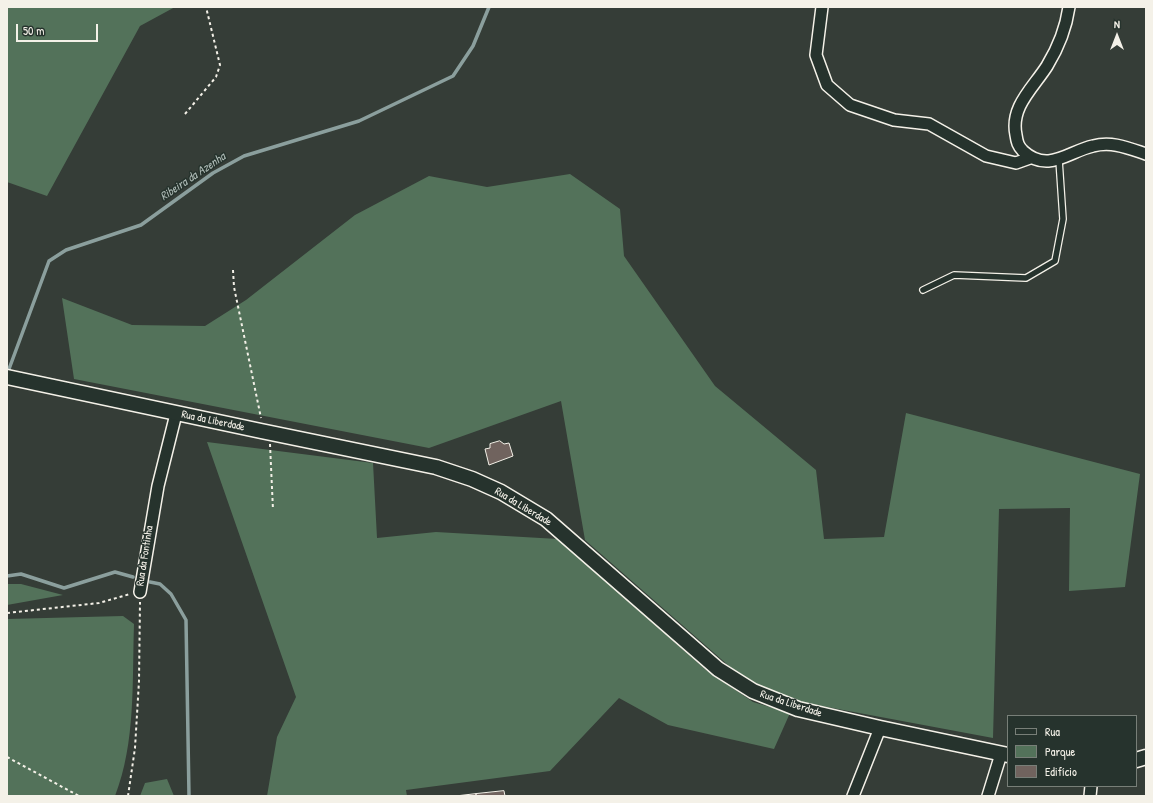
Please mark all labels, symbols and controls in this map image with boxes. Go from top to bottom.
scale bar [18,16,100,42]
north arrow [1097,16,1137,56]
text: N [1114,17,1120,31]
text: 50 m [23,22,44,39]
water label: Ribeira da Azenha [158,150,228,204]
street label: Rua da Liberdade [180,408,246,434]
street label: Rua da Liberdade [492,485,554,529]
street label: Rua da Fontinha [134,525,156,587]
street label: Rua da Liberdade [758,688,824,720]
legend [1007,715,1137,787]
text: Rua [1045,723,1060,740]
text: Parque [1045,743,1075,760]
text: Edifício [1045,763,1077,780]

